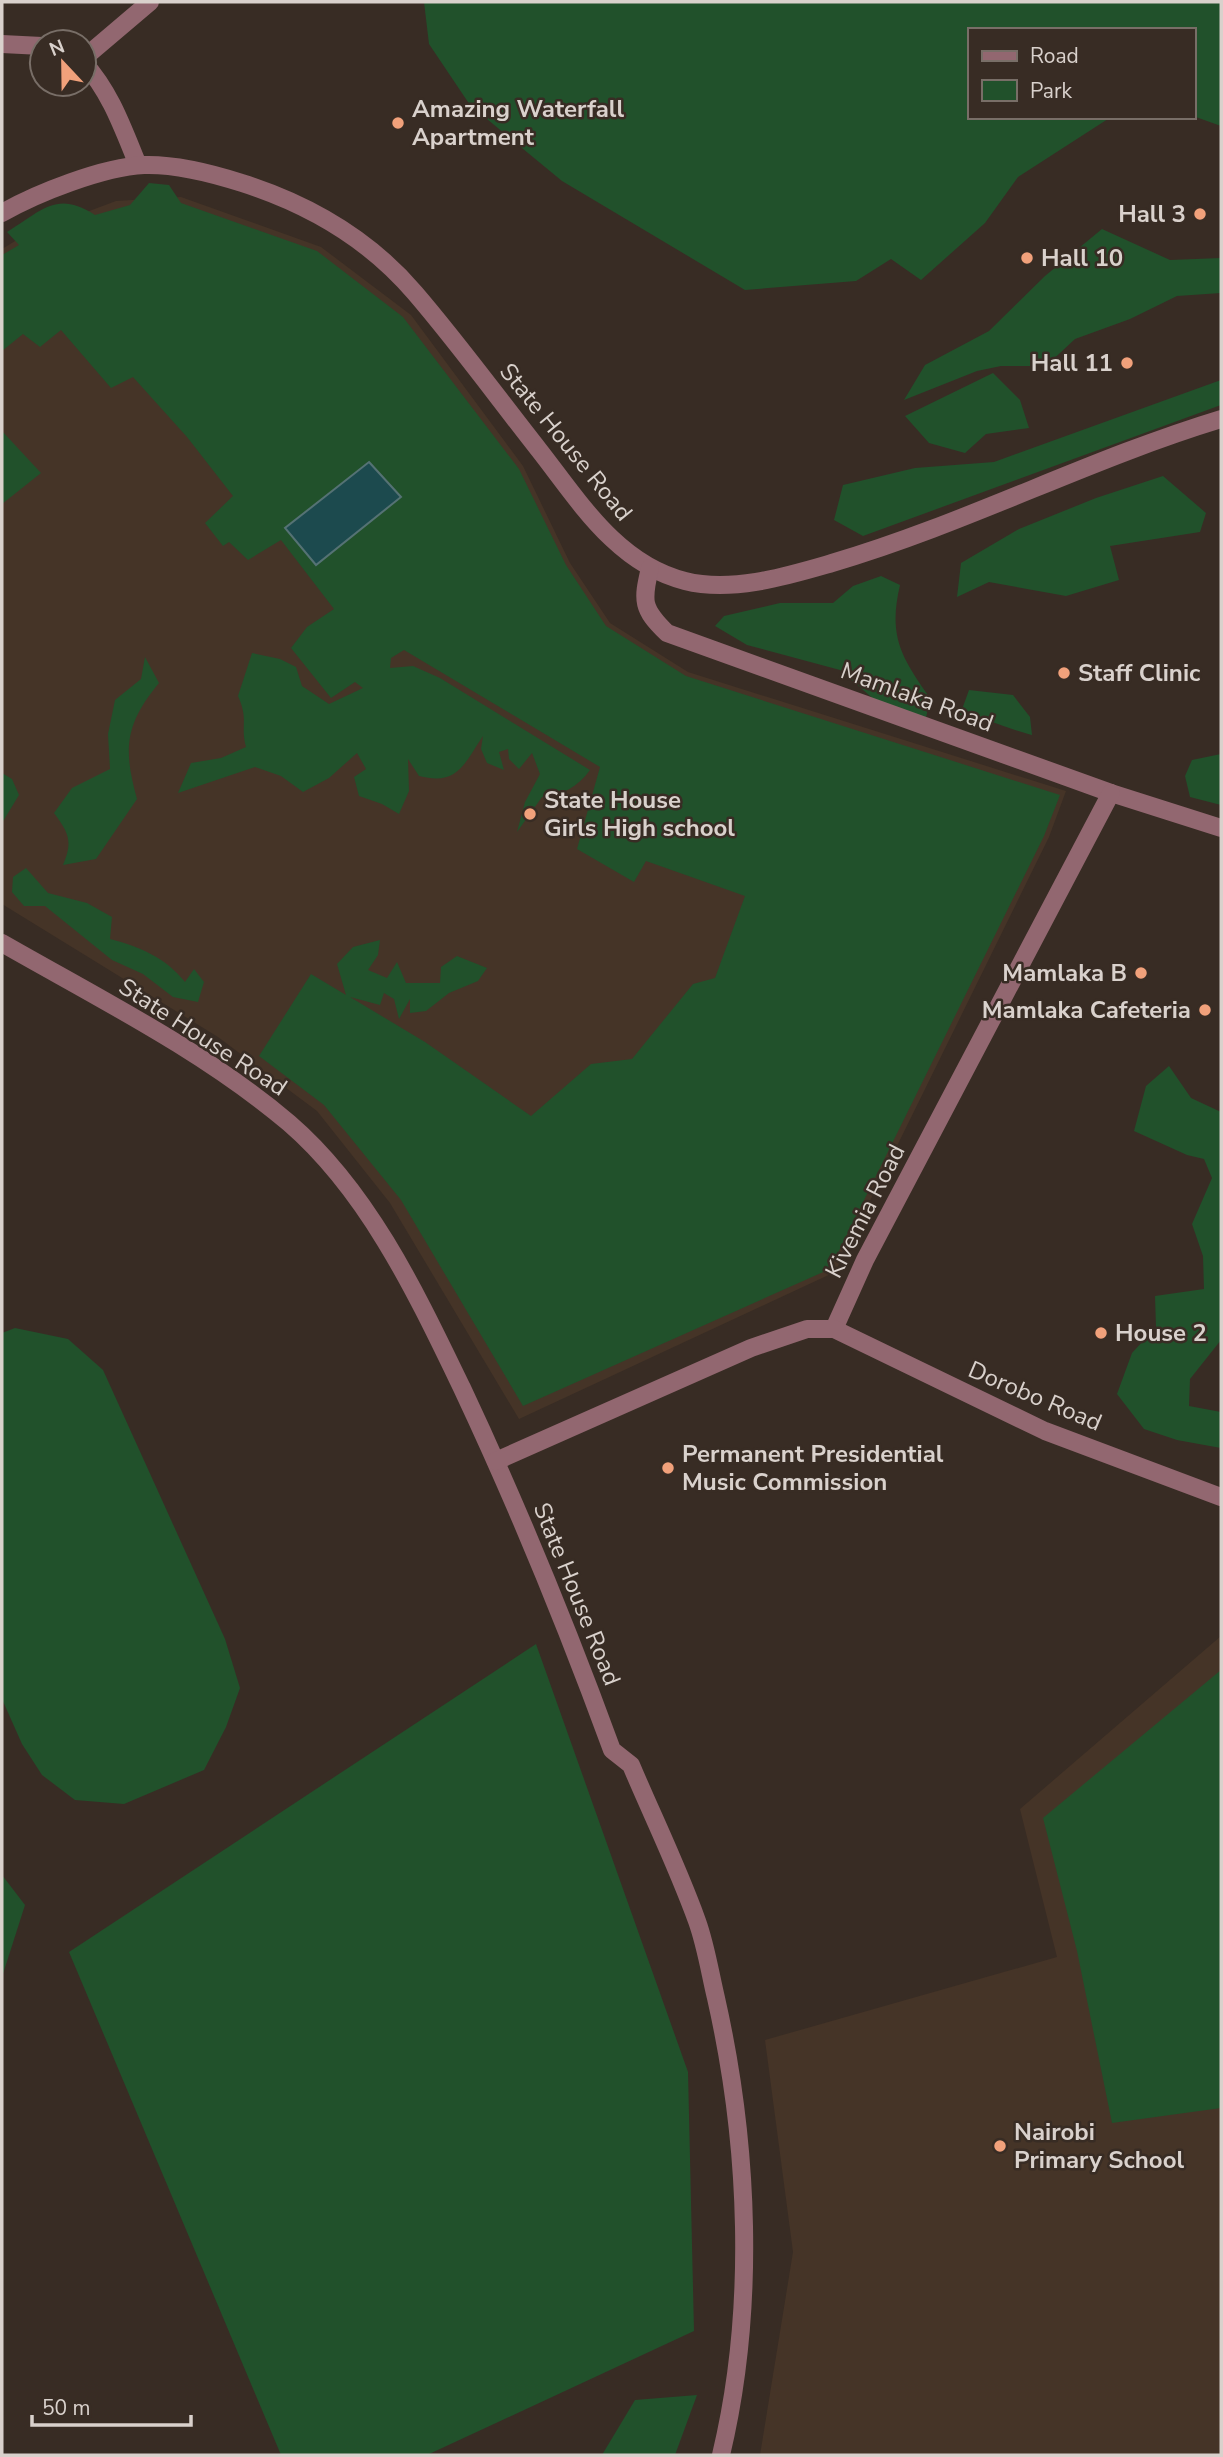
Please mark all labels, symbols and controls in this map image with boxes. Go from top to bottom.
north arrow [28,28,98,98]
legend [968,28,1195,119]
text: N [46,33,68,63]
text: Road [1030,42,1079,70]
text: Park [1030,77,1072,105]
place label: Amazing Waterfall Apartment [412,93,625,153]
marker: Amazing Waterfall Apartment [390,115,406,131]
place label: Hall 3 [1118,198,1186,230]
marker: Hall 3 [1192,206,1208,222]
place label: Hall 10 [1041,242,1123,274]
marker: Hall 10 [1019,250,1035,266]
place label: Hall 11 [1031,347,1113,379]
marker: Hall 11 [1119,355,1135,371]
street label: State House Road [492,356,640,528]
street label: Mamlaka Road [836,655,998,739]
place label: Staff Clinic [1078,657,1201,689]
marker: Staff Clinic [1056,665,1072,681]
place label: State House Girls High school [544,784,735,844]
marker: State House Girls High school [522,806,538,822]
place label: Mamlaka B [1002,957,1127,989]
marker: Mamlaka B [1133,965,1149,981]
street label: State House Road [113,971,293,1103]
place label: Mamlaka Cafeteria [982,994,1191,1026]
marker: Mamlaka Cafeteria [1197,1002,1213,1018]
street label: Kivemia Road [818,1139,912,1283]
place label: House 2 [1115,1317,1207,1349]
marker: House 2 [1093,1325,1109,1341]
street label: Dorobo Road [963,1353,1107,1439]
place label: Permanent Presidential Music Commission [682,1438,944,1498]
marker: Permanent Presidential Music Commission [660,1460,676,1476]
street label: State House Road [526,1498,628,1690]
place label: Nairobi Primary School [1014,2116,1185,2176]
marker: Nairobi Primary School [992,2138,1008,2154]
scale bar [32,2384,191,2428]
text: 50 m [42,2394,91,2422]

